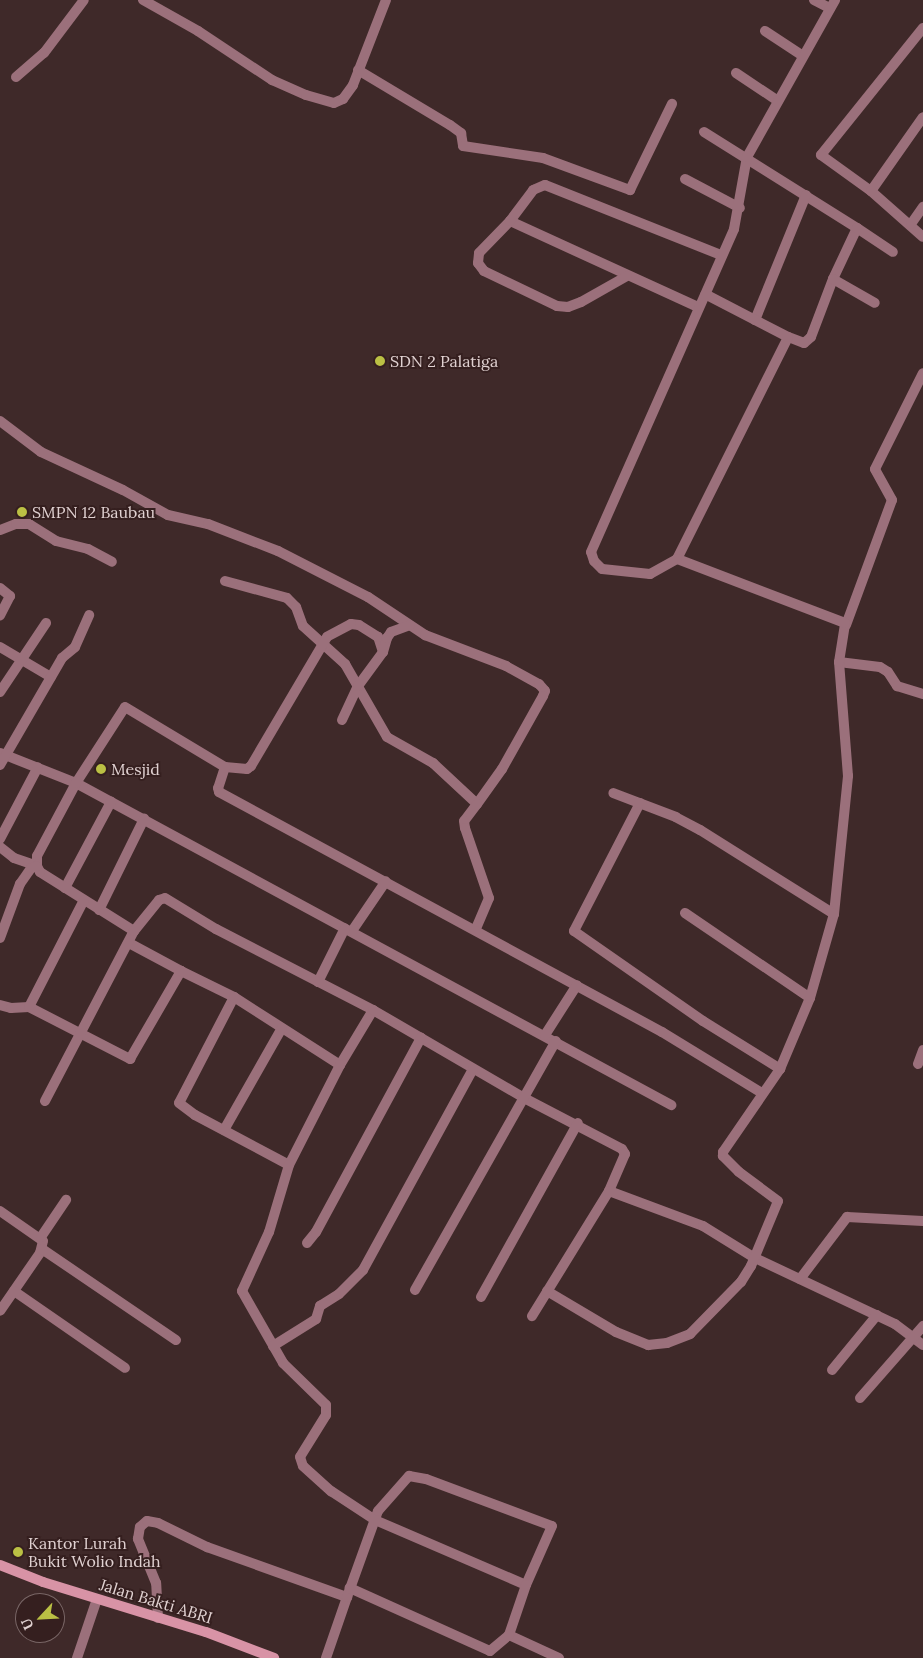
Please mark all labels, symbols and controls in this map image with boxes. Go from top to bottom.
place label: SDN 2 Palatiga [390,351,498,371]
marker: SDN 2 Palatiga [374,355,386,367]
place label: SMPN 12 Baubau [32,502,155,522]
marker: SMPN 12 Baubau [16,506,28,518]
place label: Mesjid [111,759,160,779]
marker: Mesjid [95,763,107,775]
place label: Kantor Lurah Bukit Wolio Indah [28,1533,161,1571]
marker: Kantor Lurah Bukit Wolio Indah [12,1546,24,1558]
street label: Jalan Bakti ABRI [97,1575,215,1627]
north arrow [15,1593,65,1643]
text: U [17,1615,38,1633]

